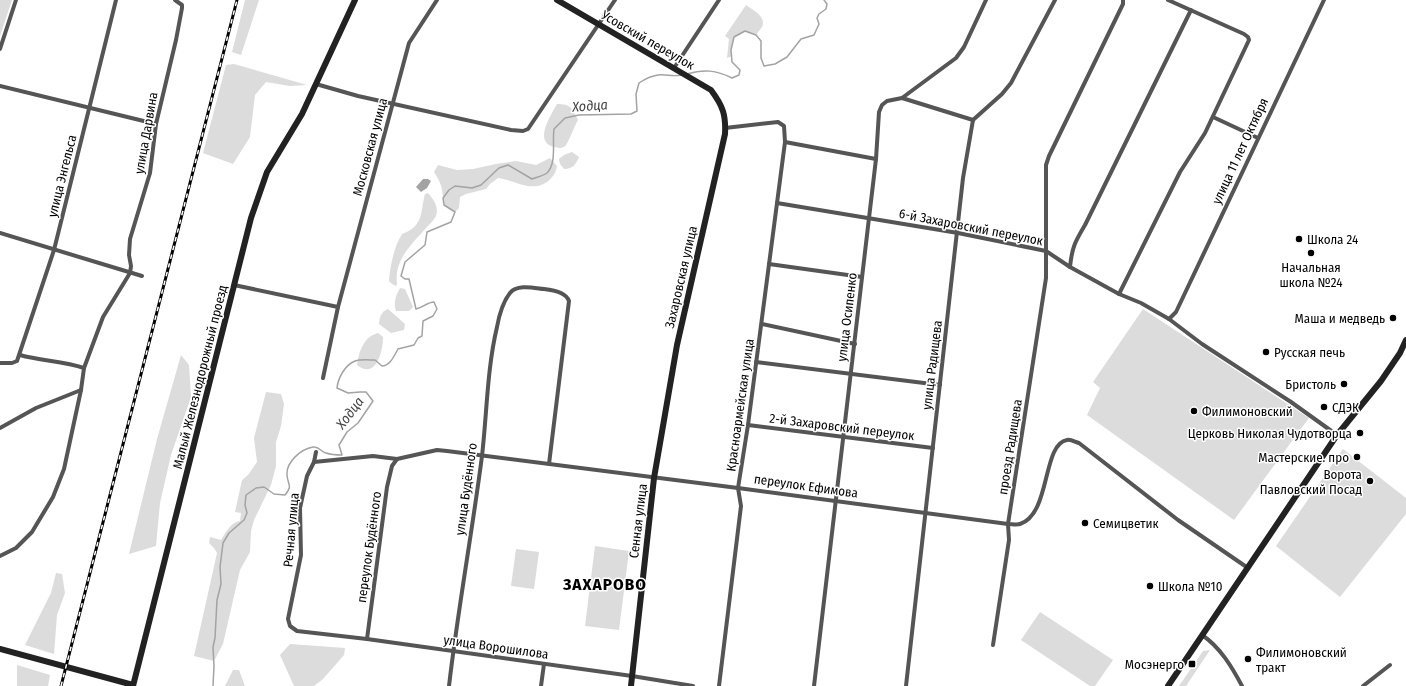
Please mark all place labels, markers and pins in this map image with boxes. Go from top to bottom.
place label: Школа 24 [1307,232,1358,247]
marker: Школа 24 [1294,234,1304,244]
marker: Начальная школа №24 [1306,248,1316,258]
place label: Начальная школа №24 [1280,260,1342,290]
place label: Маша и медведь [1295,311,1385,326]
marker: Маша и медведь [1388,313,1398,323]
place label: Русская печь [1274,345,1345,360]
marker: Русская печь [1261,347,1271,357]
place label: Бристоль [1285,377,1336,392]
marker: Бристоль [1339,379,1349,389]
place label: СДЭК [1332,400,1359,415]
marker: СДЭК [1319,402,1329,412]
place label: Филимоновский [1202,404,1293,419]
marker: Филимоновский [1189,406,1199,416]
place label: Церковь Николая Чудотворца [1188,426,1352,441]
marker: Церковь Николая Чудотворца [1355,428,1365,438]
place label: Мастерские. про [1258,450,1349,465]
marker: Мастерские. про [1352,452,1362,462]
place label: Ворота Павловский Посад [1260,467,1362,497]
marker: Ворота Павловский Посад [1365,476,1375,486]
place label: Семицветик [1093,516,1159,531]
marker: Семицветик [1080,518,1090,528]
place label: Школа №10 [1158,579,1223,594]
marker: Школа №10 [1145,581,1155,591]
place label: Филимоновский тракт [1256,645,1347,675]
marker: Филимоновский тракт [1243,654,1253,664]
place label: Мосэнерго [1125,657,1184,672]
marker: Мосэнерго [1187,659,1197,669]

